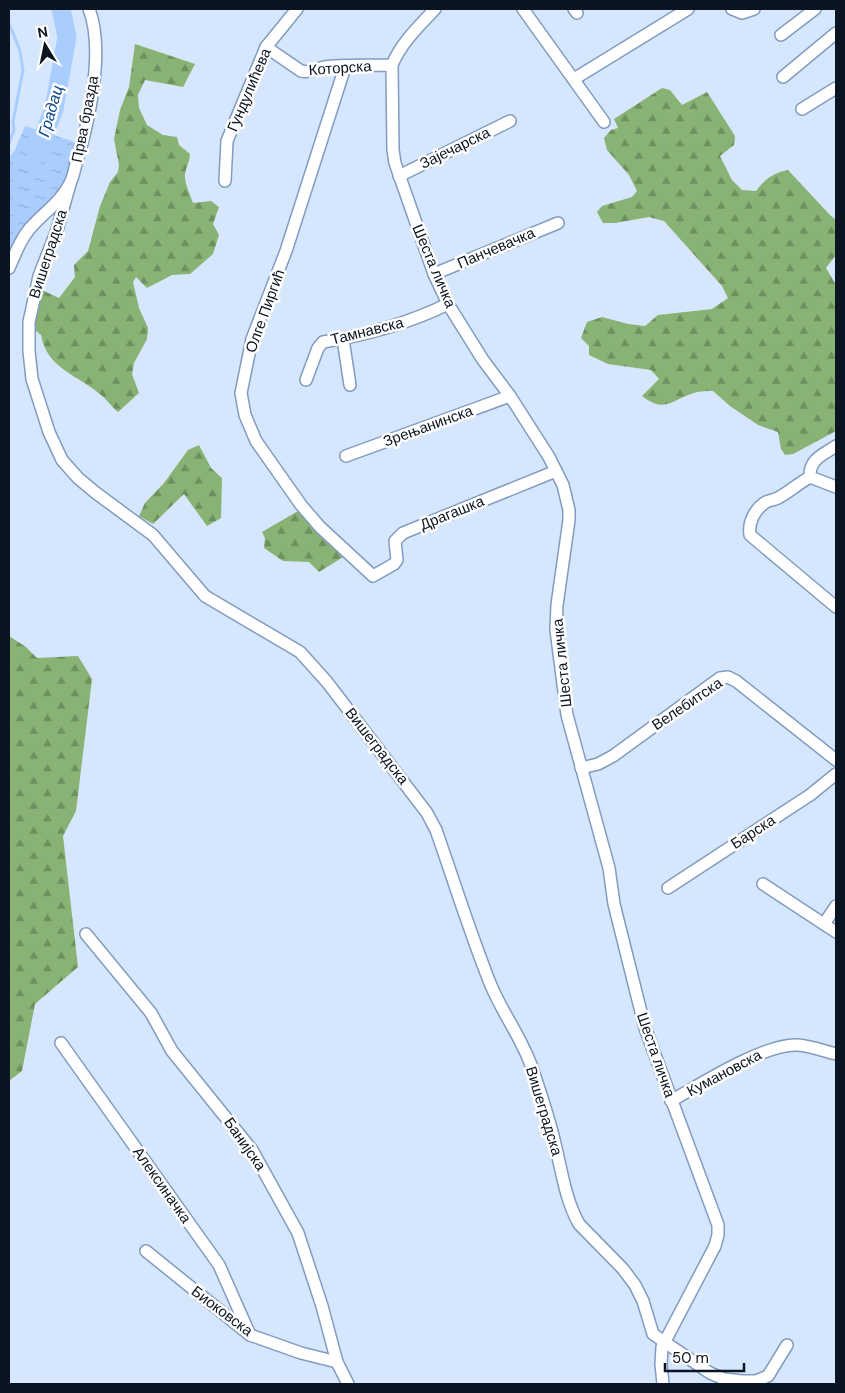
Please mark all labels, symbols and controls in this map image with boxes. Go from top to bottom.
north arrow [20,20,70,70]
text: N [36,22,49,42]
street label: Гундулићева [222,45,276,135]
street label: Которска [308,56,373,80]
street label: Прва бразда [67,73,103,164]
water label: Градац [33,83,68,139]
street label: Зајечарска [417,122,494,174]
street label: Вишеградска [24,206,72,301]
street label: Шеста личка [407,221,461,311]
street label: Панчевачка [454,222,538,273]
street label: Олге Пиргић [241,267,289,355]
street label: Тамнавска [329,312,406,350]
street label: Зрењанинска [380,400,476,451]
street label: Драгашка [417,491,488,535]
street label: Шеста личка [547,617,577,708]
street label: Велебитска [648,673,727,735]
street label: Вишеградска [341,703,414,789]
street label: Барска [727,810,780,854]
street label: Шеста личка [632,1010,680,1101]
street label: Кумановска [683,1045,765,1101]
street label: Вишеградска [521,1064,567,1159]
street label: Банијска [219,1113,271,1175]
street label: Алексиначка [128,1143,196,1228]
street label: Биоковска [187,1281,257,1341]
scale bar [665,1340,744,1372]
text: 50 m [672,1348,709,1368]

